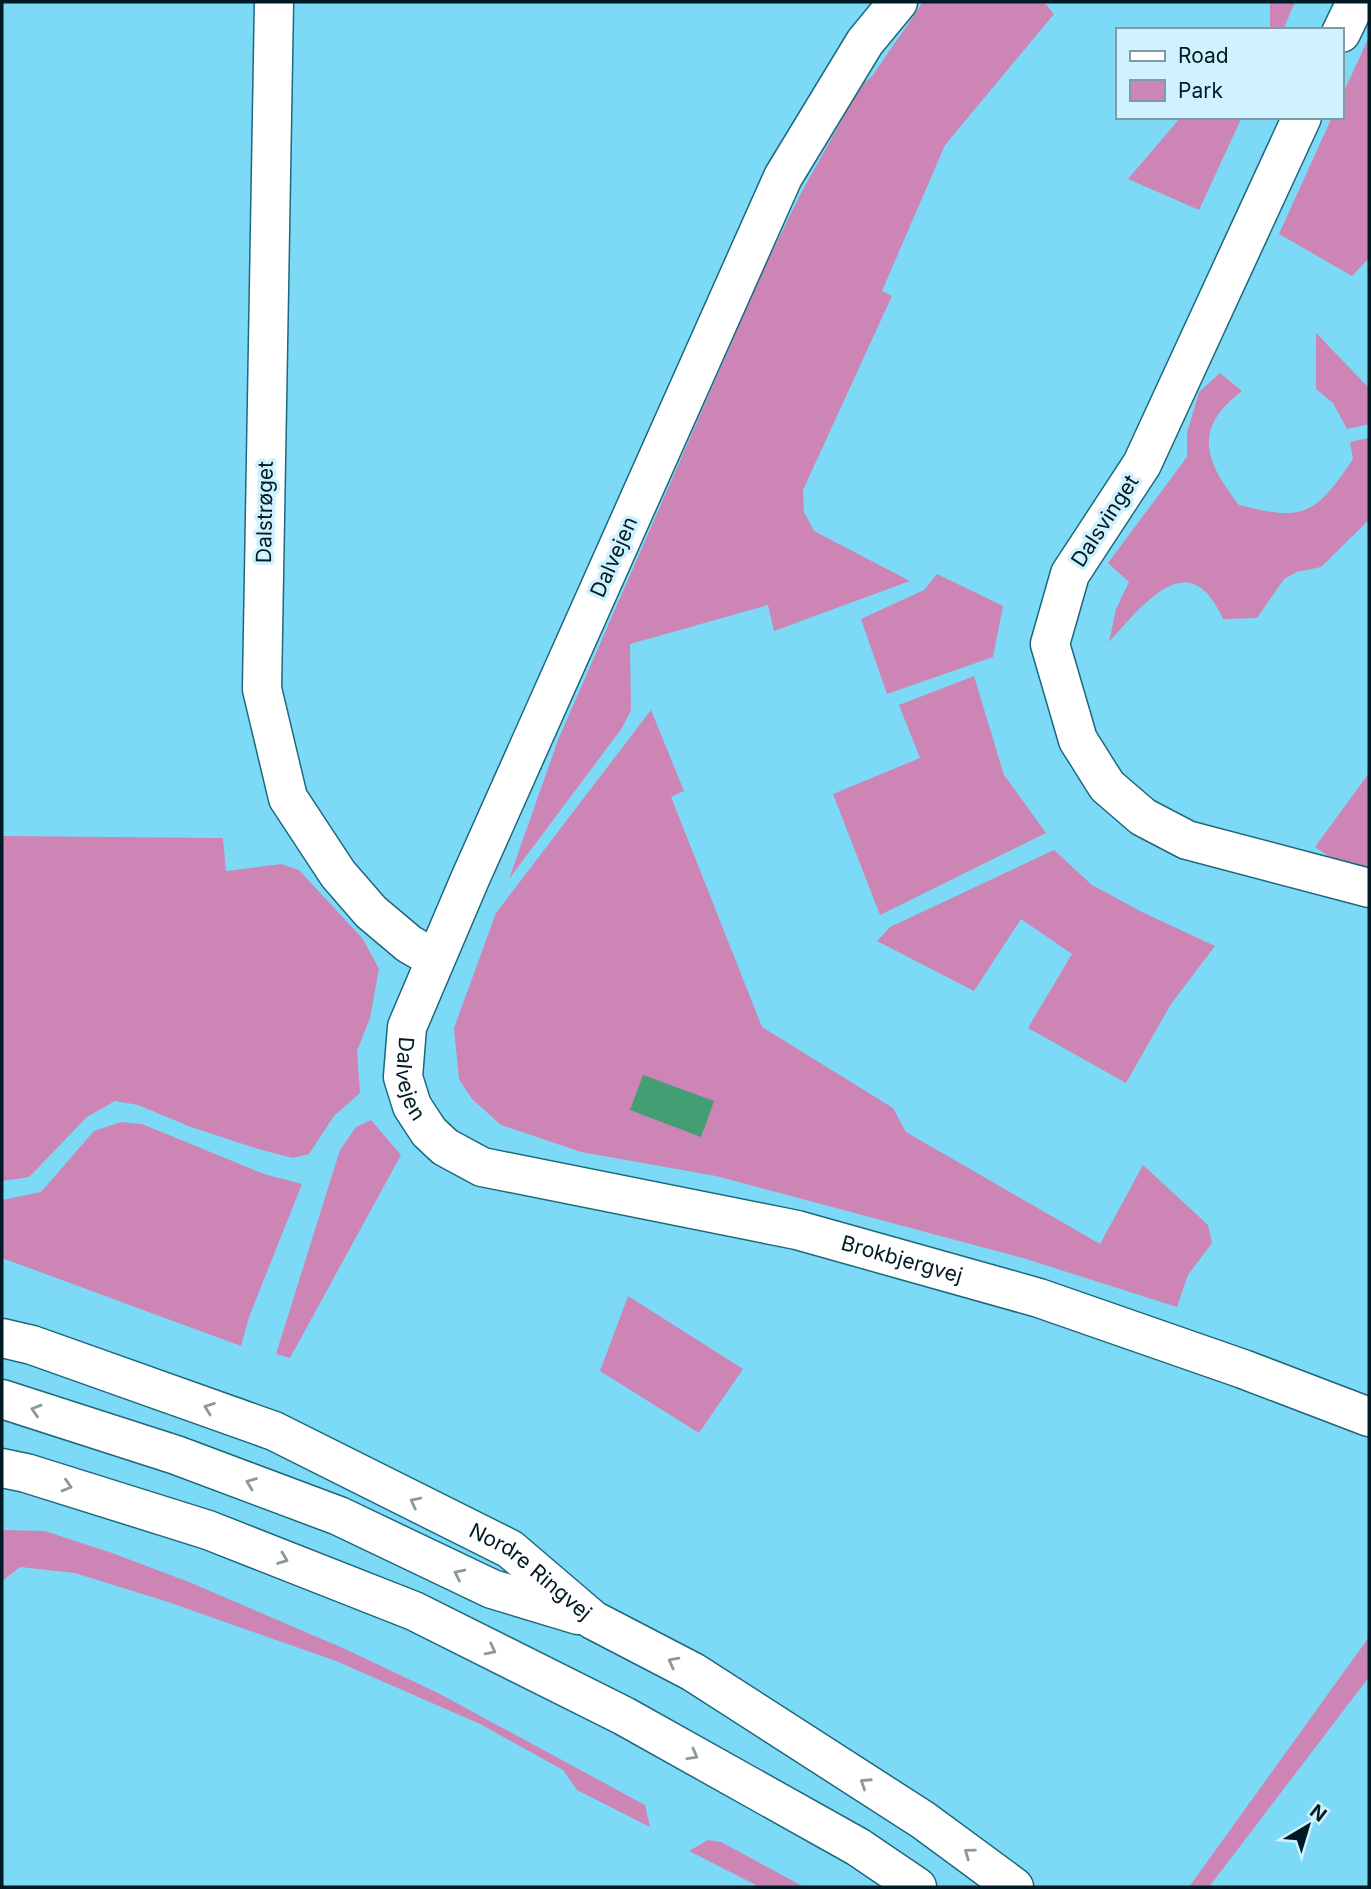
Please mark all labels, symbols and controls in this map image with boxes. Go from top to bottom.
legend [1116,28,1343,119]
text: Road [1178,43,1229,68]
text: Park [1178,78,1223,103]
street label: Dalstrøget [251,461,278,563]
street label: Dalsvinget [1066,470,1144,571]
street label: Dalvejen [585,513,642,601]
street label: Dalvejen [391,1036,431,1125]
street label: Brokbjergvej [839,1230,965,1288]
one-way arrow [204,1402,216,1416]
one-way arrow [30,1403,42,1418]
one-way arrow [246,1477,258,1491]
one-way arrow [61,1478,73,1493]
one-way arrow [410,1496,422,1510]
street label: Nordre Ringvej [465,1518,597,1625]
one-way arrow [276,1551,288,1565]
one-way arrow [454,1568,467,1582]
one-way arrow [484,1641,496,1655]
one-way arrow [667,1656,680,1670]
one-way arrow [686,1747,698,1760]
one-way arrow [860,1778,873,1791]
north arrow [1273,1791,1343,1861]
text: N [1305,1799,1331,1827]
one-way arrow [964,1849,976,1862]

